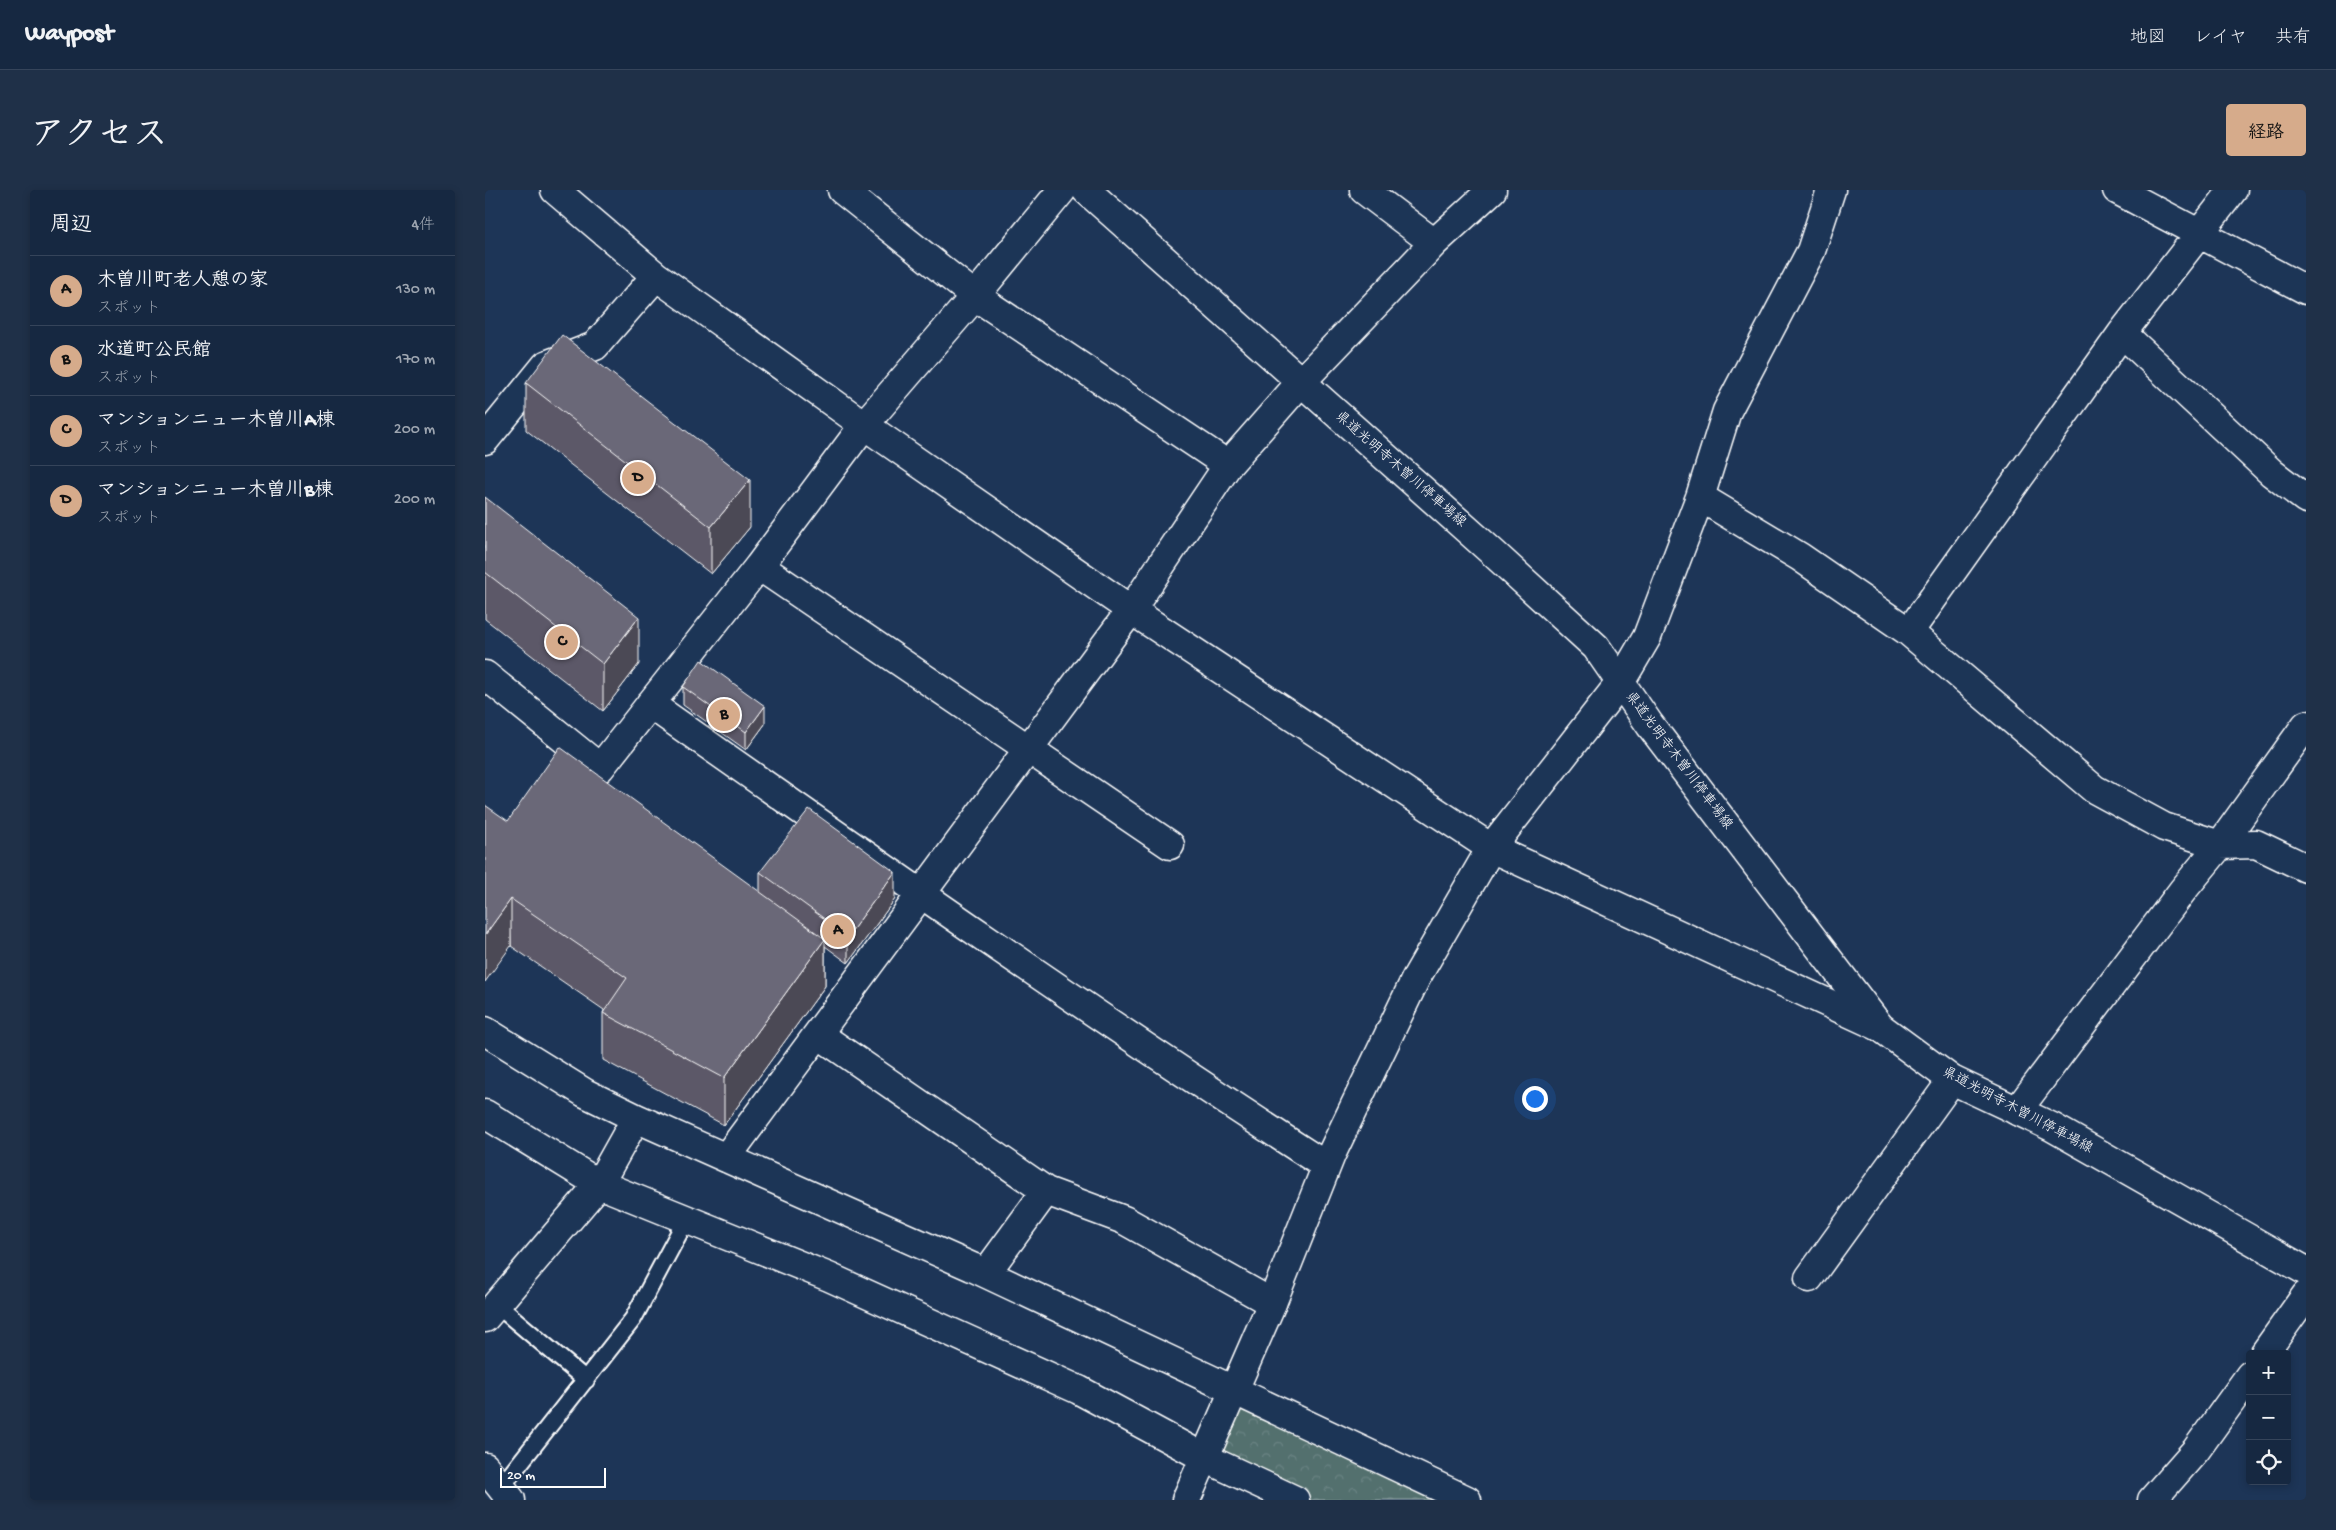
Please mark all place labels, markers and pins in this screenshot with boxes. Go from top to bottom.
pin: D [622,459,654,497]
pin: C [546,623,578,661]
pin: B [708,696,740,734]
pin: A [822,912,854,950]

